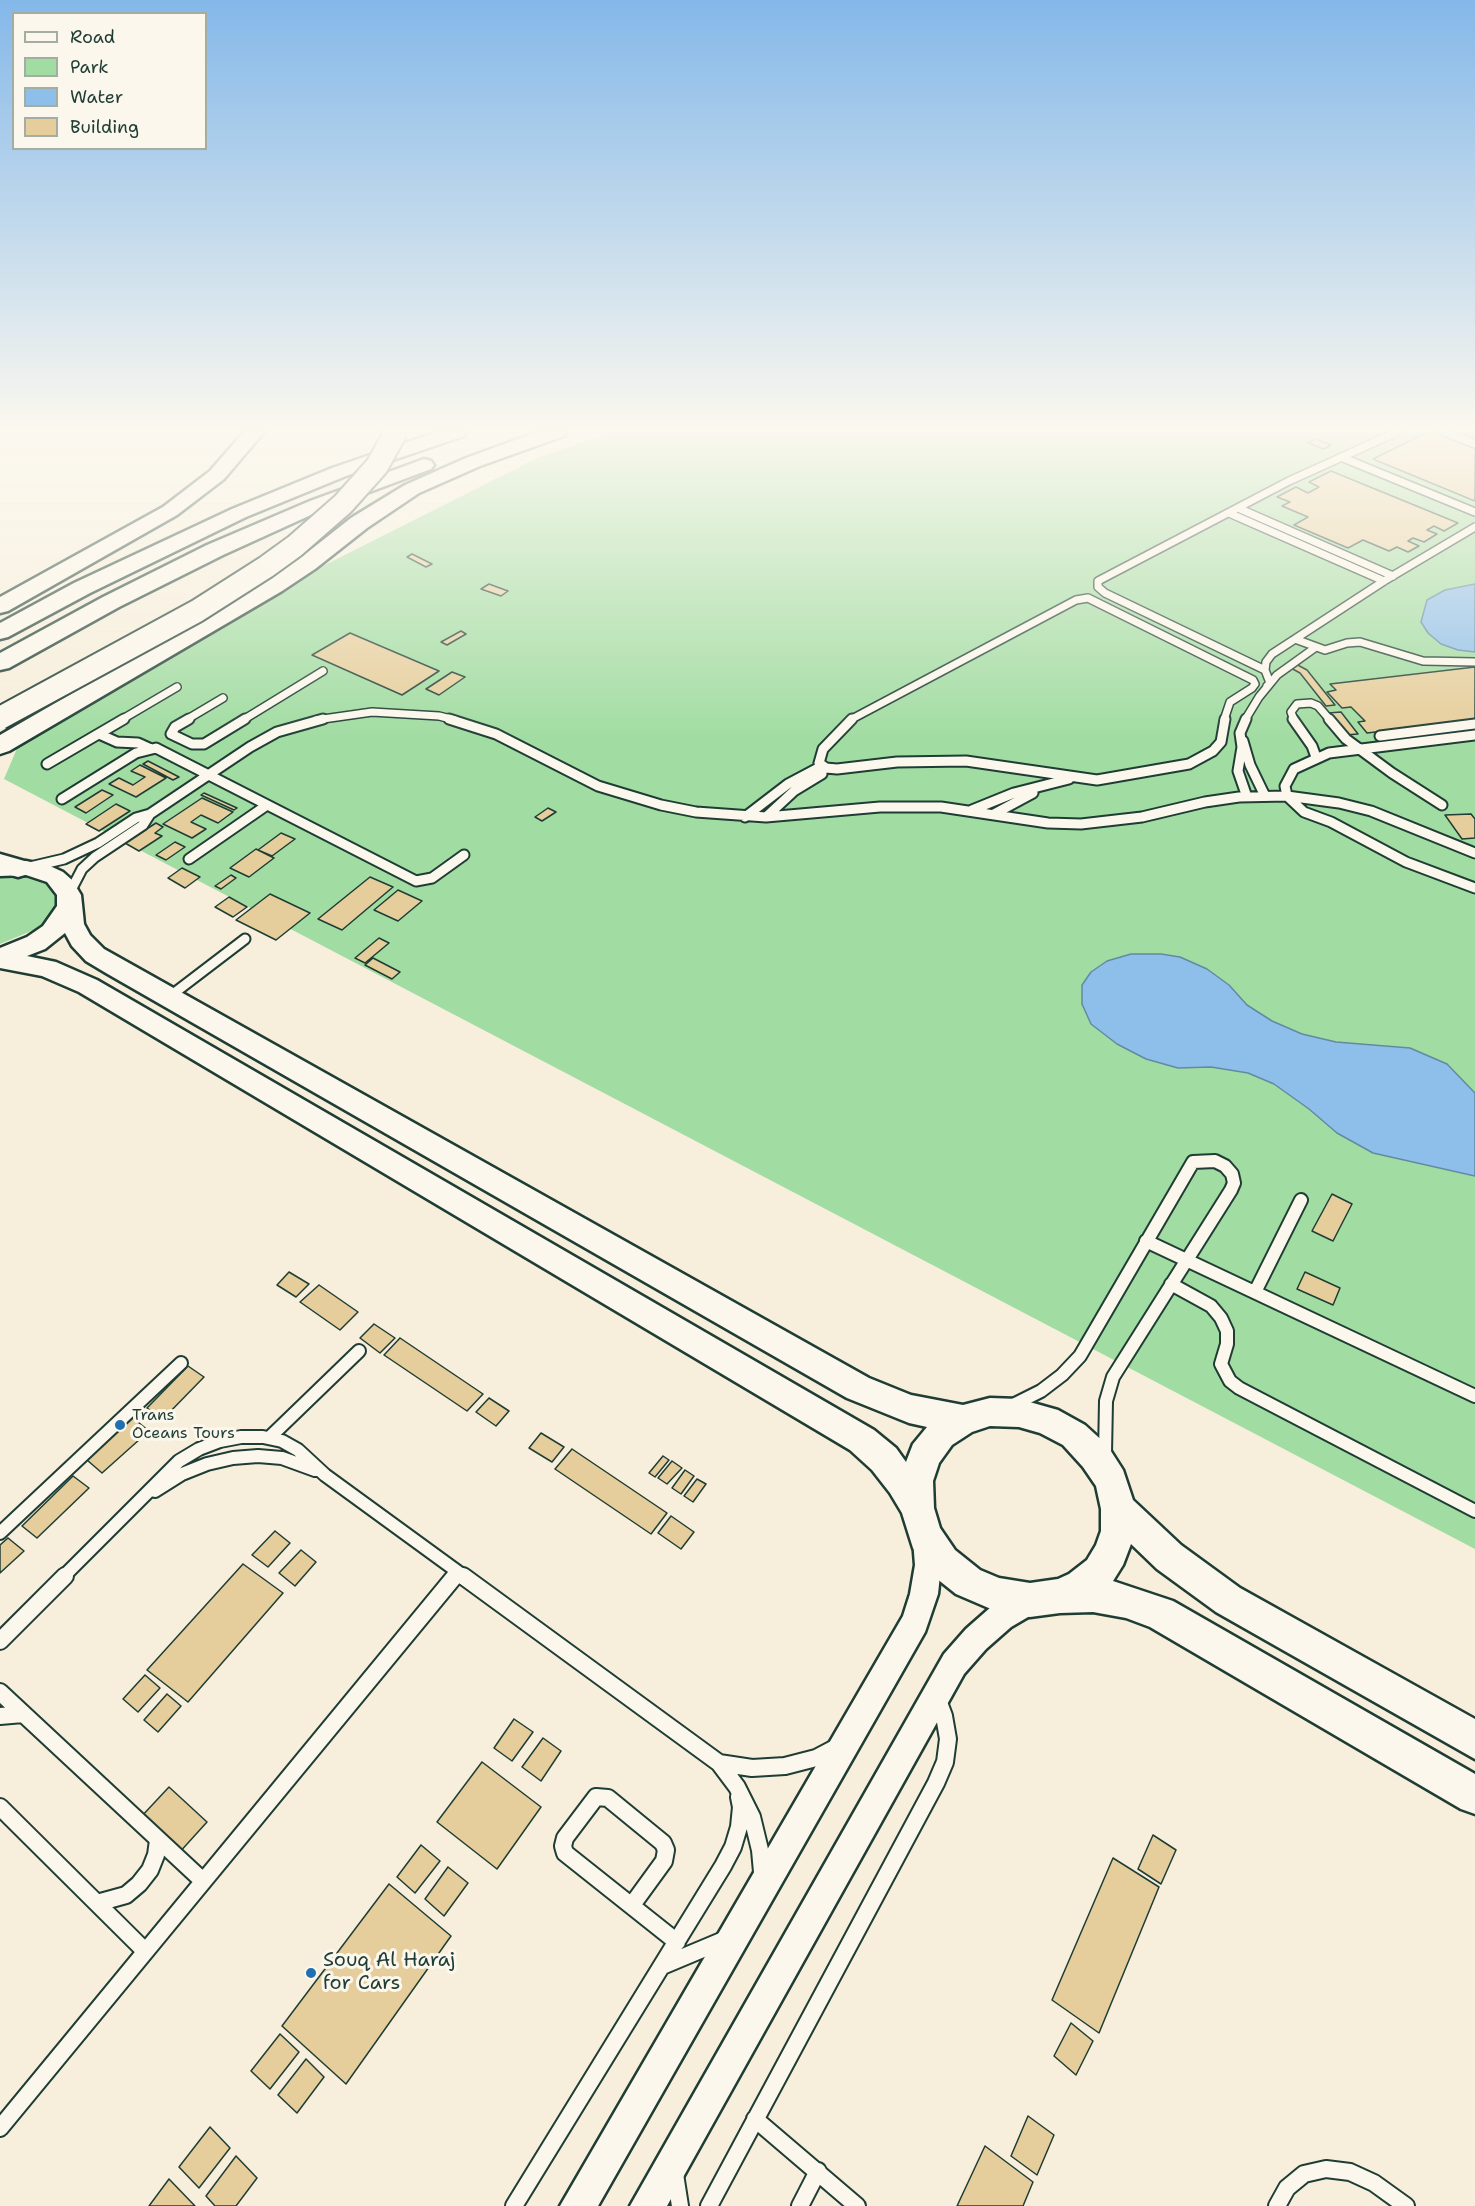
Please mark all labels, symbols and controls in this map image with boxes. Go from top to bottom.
legend [12,12,207,150]
text: Road [70,25,115,49]
text: Park [70,55,109,79]
text: Water [70,85,123,109]
text: Building [70,115,139,139]
place label: Trans Oceans Tours [132,1406,235,1444]
marker: Trans Oceans Tours [113,1418,127,1432]
place label: Souq Al Haraj for Cars [323,1949,455,1996]
marker: Souq Al Haraj for Cars [304,1966,318,1980]

